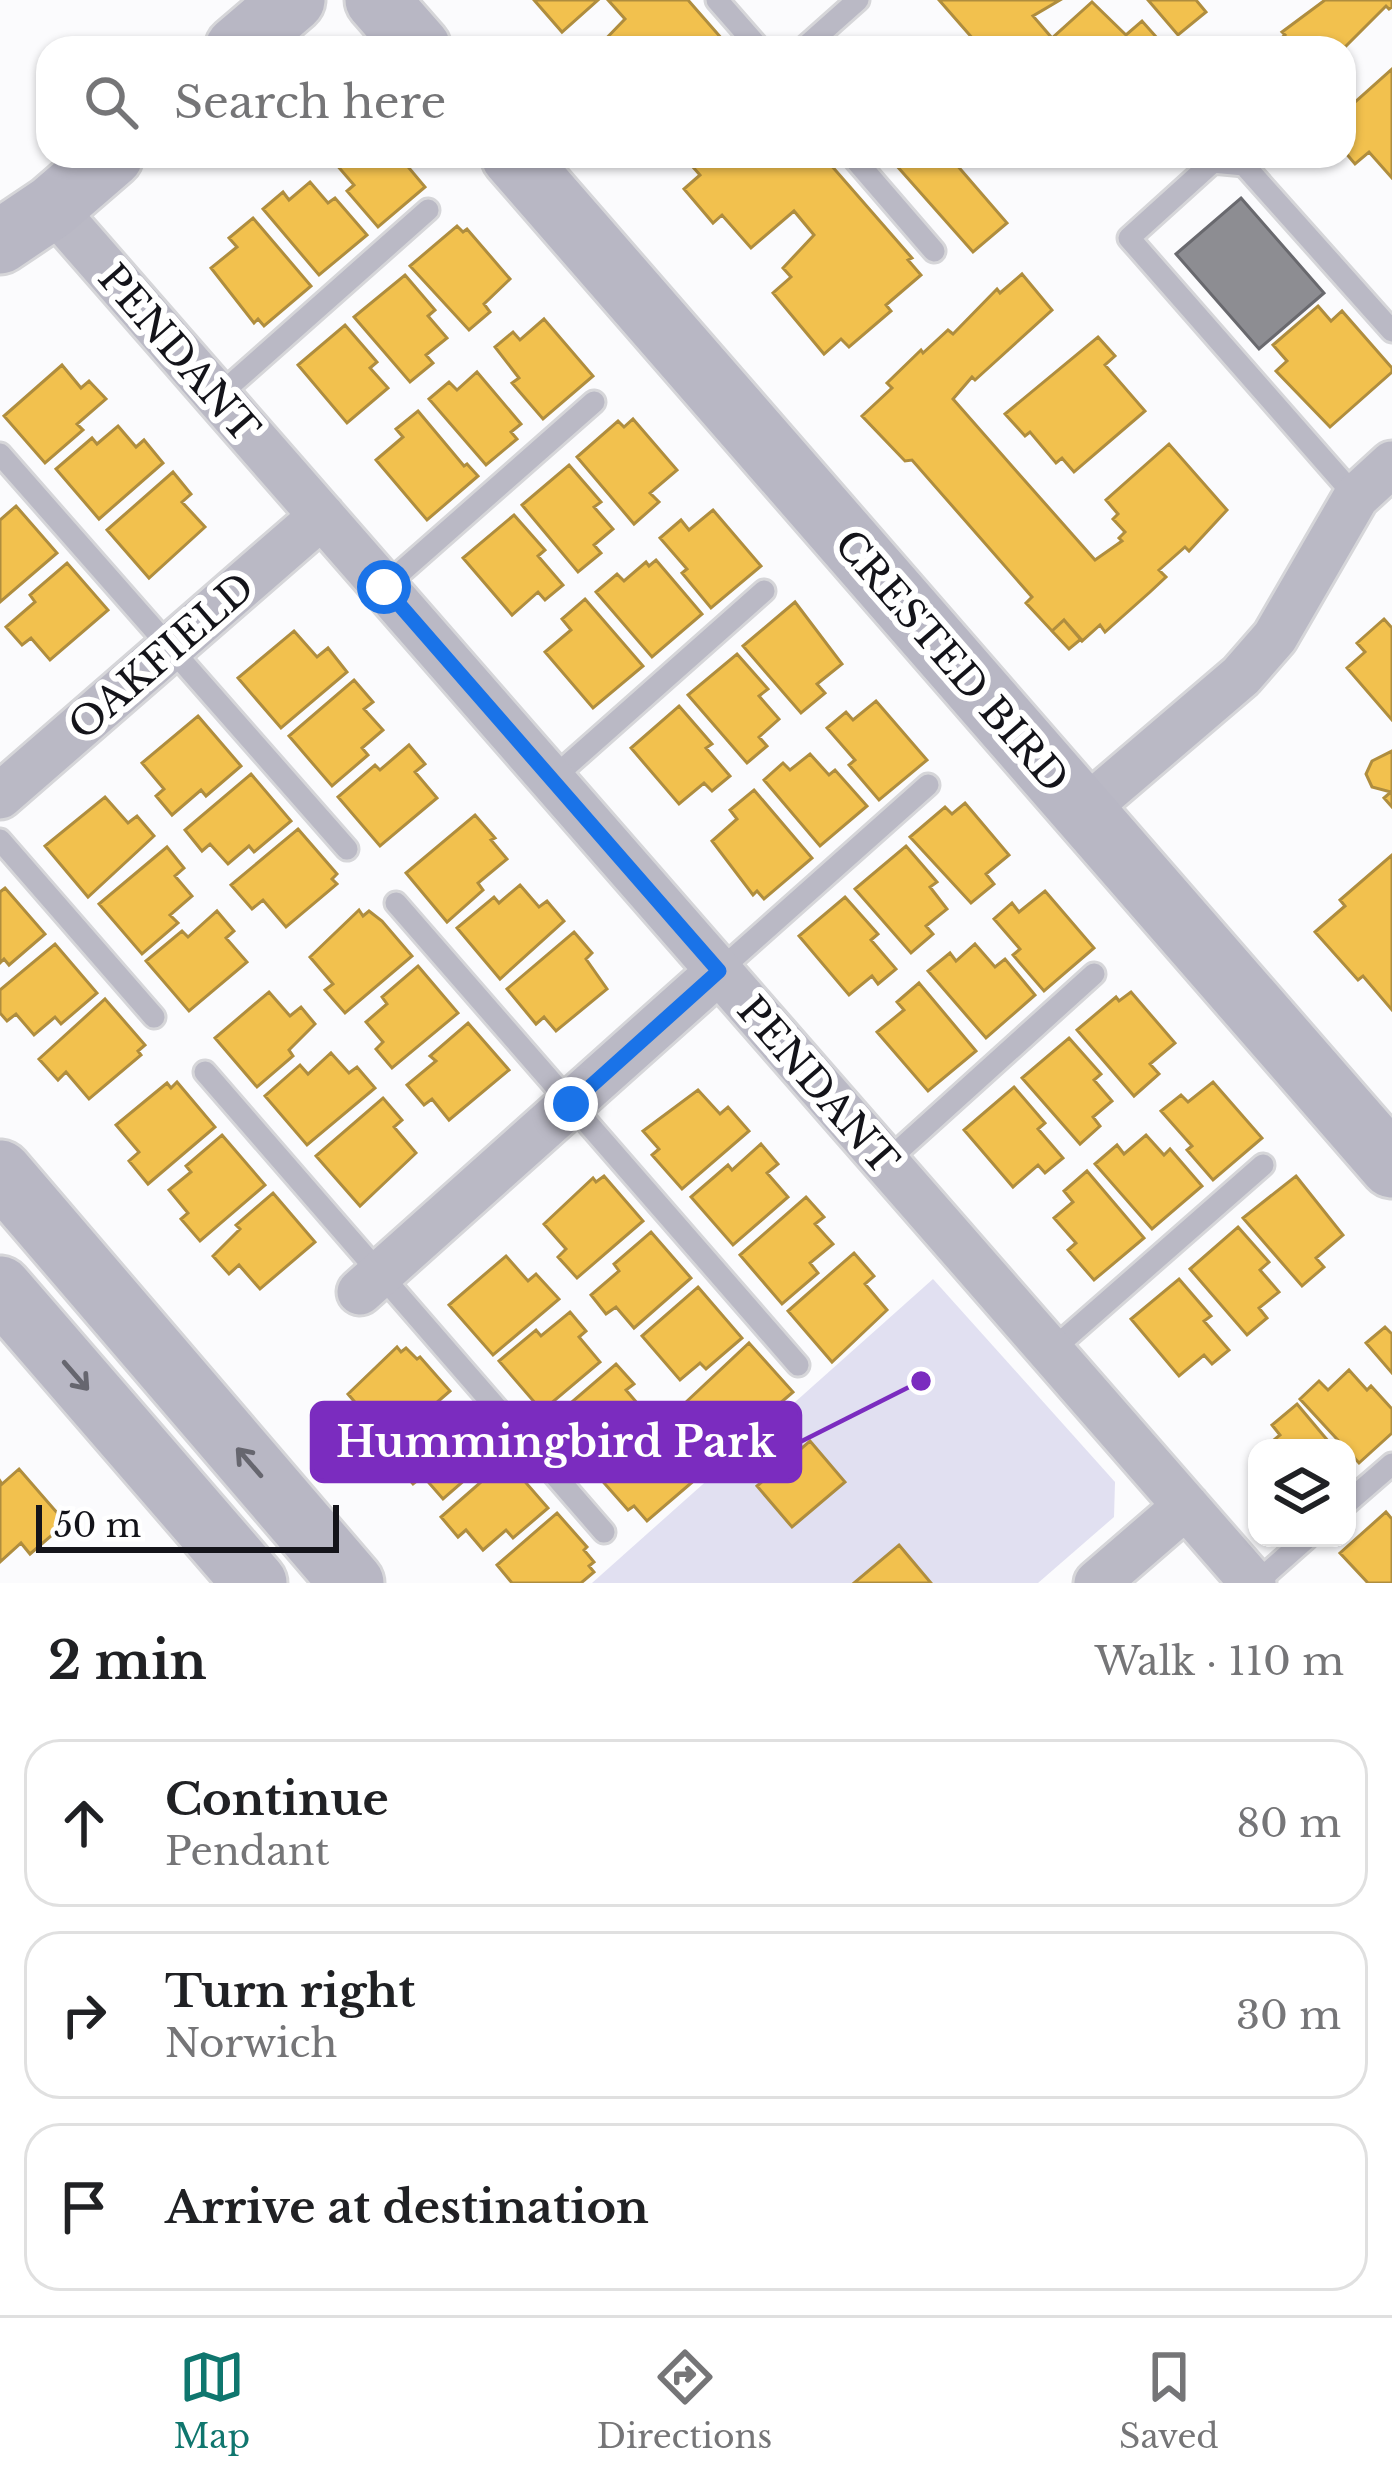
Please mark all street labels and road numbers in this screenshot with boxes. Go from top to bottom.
street label: PENDANT [88,254,269,453]
street label: CRESTED BIRD [824,520,1079,803]
street label: OAKFIELD [59,563,264,750]
street label: PENDANT [727,986,908,1185]

